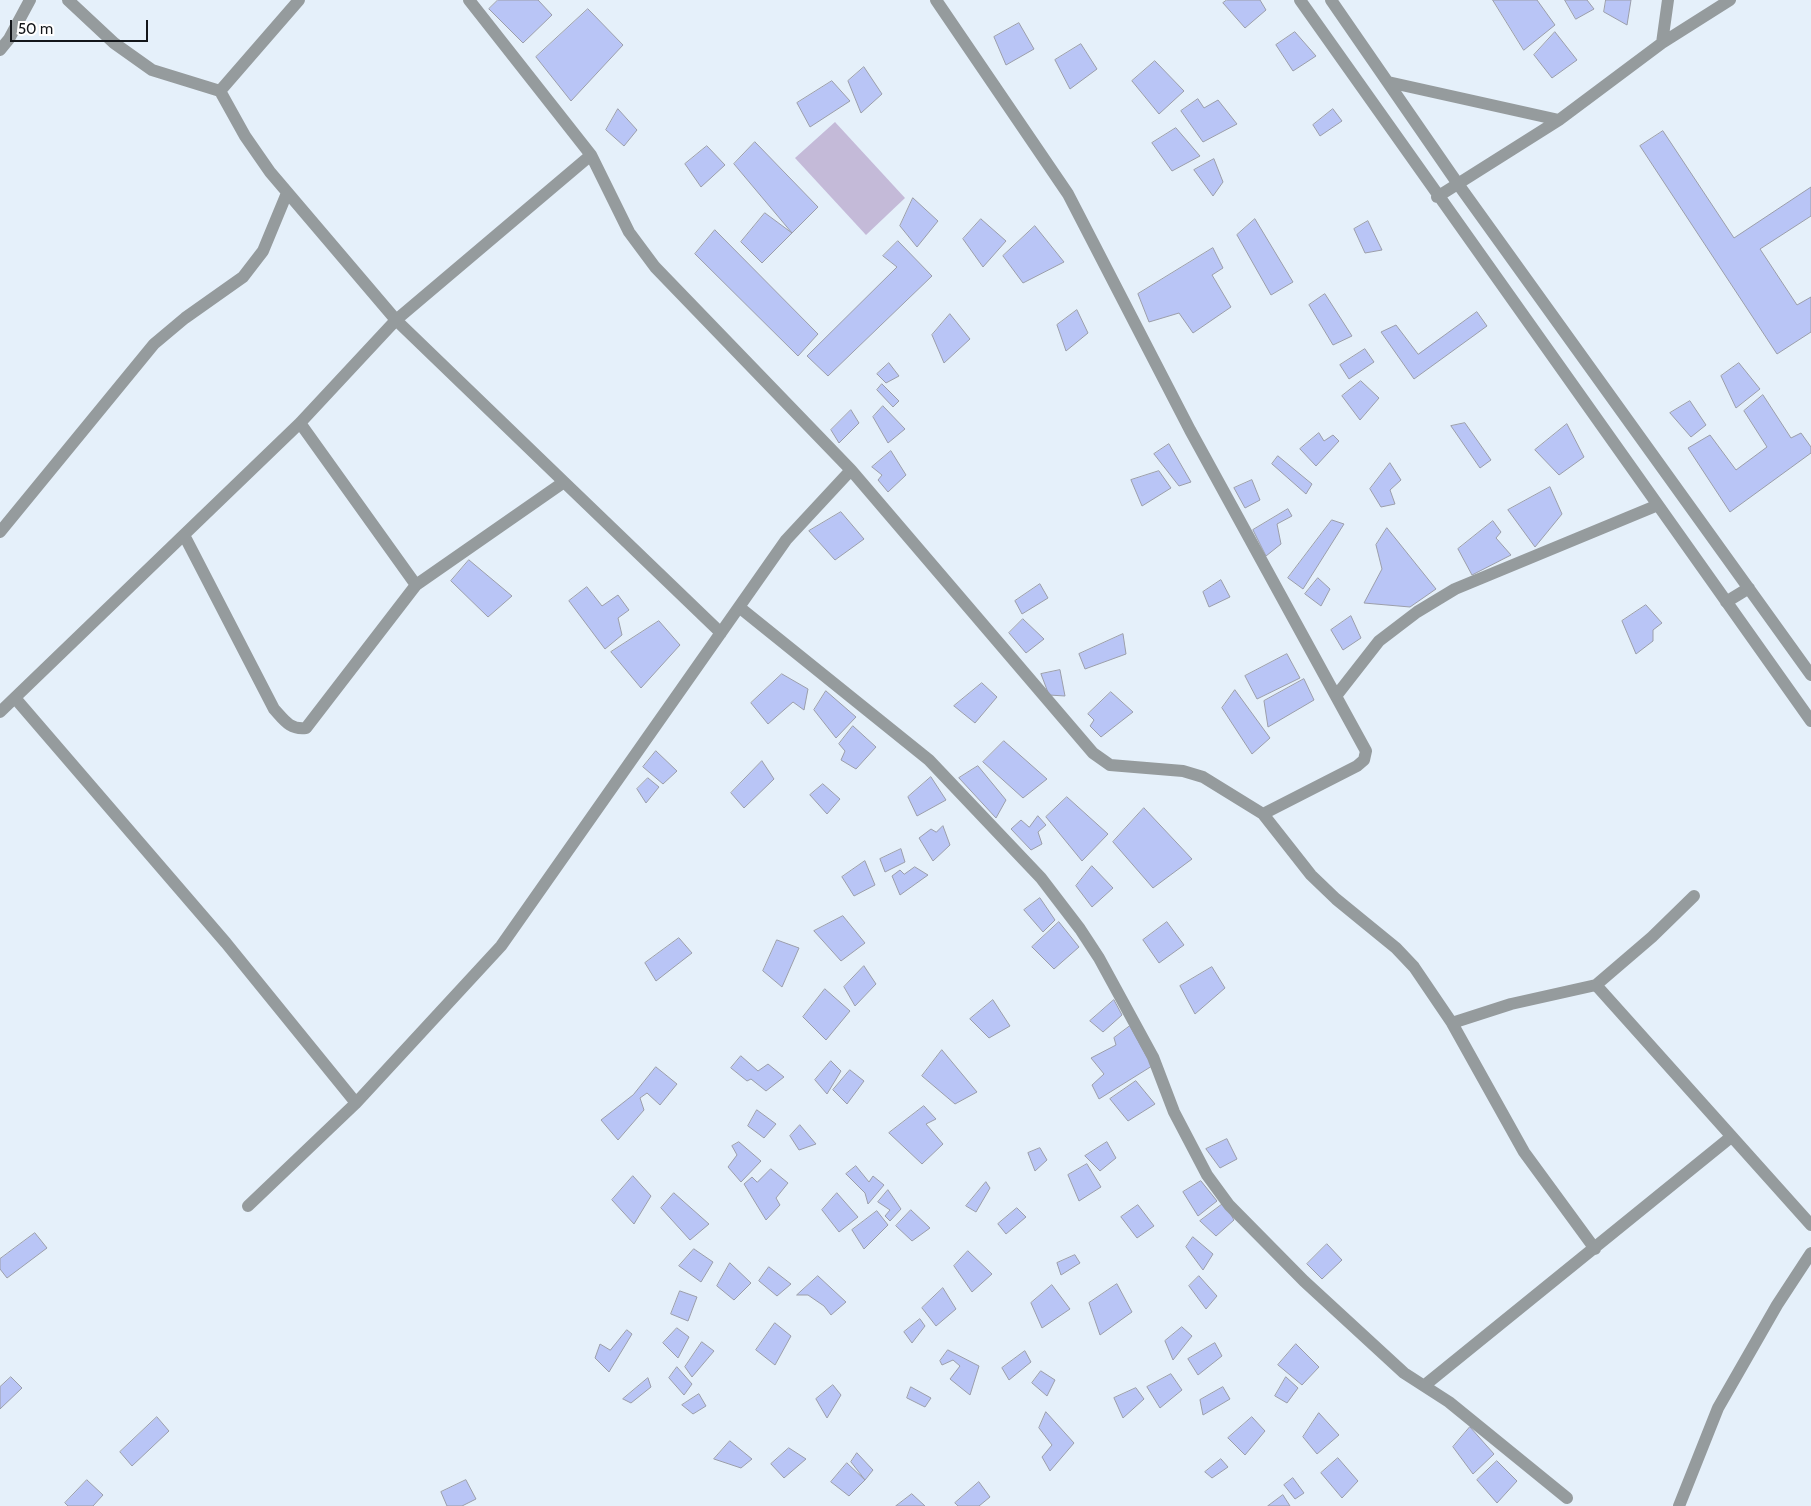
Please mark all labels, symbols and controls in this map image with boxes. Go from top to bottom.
scale bar [12,10,150,42]
text: 50 m [18,20,53,38]

